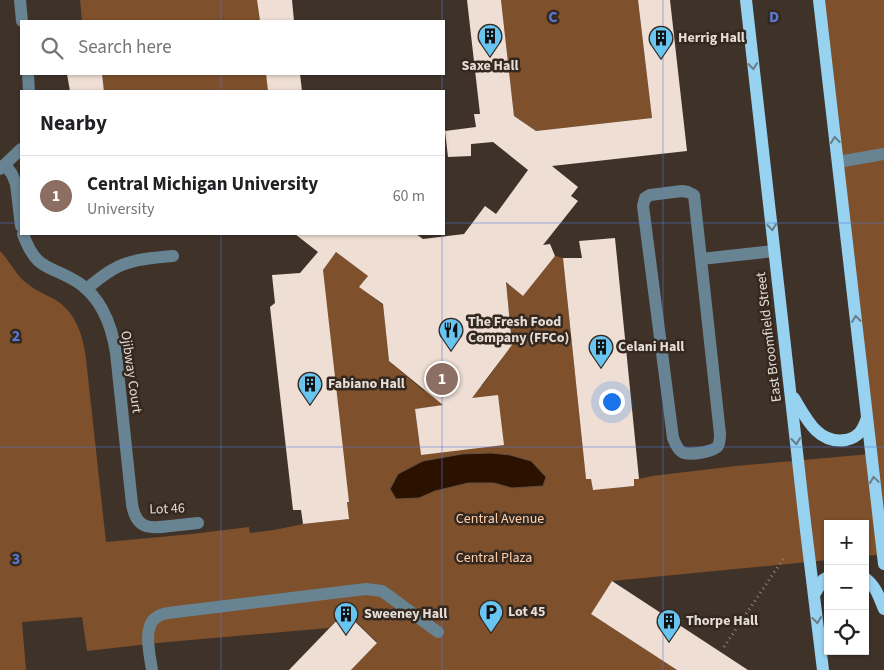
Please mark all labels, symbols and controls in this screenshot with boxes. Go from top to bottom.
text: C [548,6,558,28]
text: D [769,6,779,28]
search box [20,20,445,75]
building icon: Saxe Hall [477,23,503,57]
building icon: Herrig Hall [648,25,674,59]
place label: Herrig Hall [678,28,745,48]
icon: search [38,34,66,62]
text: Search here [78,34,172,61]
place label: Saxe Hall [462,56,518,76]
one-way arrow [747,62,758,70]
text: Nearby [40,108,107,138]
one-way arrow [830,136,841,144]
text: Central Michigan University [87,171,318,198]
text: 1 [52,185,60,207]
text: 60 m [393,185,425,207]
text: University [87,198,154,220]
one-way arrow [766,224,777,232]
street label: East Broomfield Street [751,271,787,403]
place label: The Fresh Food Company (FFCo) [468,312,569,348]
one-way arrow [851,315,862,323]
restaurant icon: The Fresh Food Company (FFCo) [438,317,464,351]
text: 2 [12,325,20,347]
street label: Ojibway Court [115,330,147,415]
building icon: Celani Hall [588,334,614,368]
place label: Celani Hall [618,337,684,357]
pin: 1 [426,360,458,398]
building icon: Fabiano Hall [297,371,323,405]
place label: Fabiano Hall [328,374,405,394]
your location [599,389,625,415]
one-way arrow [790,437,801,445]
one-way arrow [869,476,880,484]
street label: Lot 46 [149,498,185,520]
park label: Central Avenue [456,509,544,529]
map controls [824,520,869,655]
button: + [824,520,869,565]
text: 3 [12,548,20,570]
park label: Central Plaza [456,548,532,568]
button: − [824,565,869,610]
parking icon: Lot 45 [478,599,504,633]
building icon: Sweeney Hall [333,601,359,635]
place label: Lot 45 [508,602,545,622]
place label: Sweeney Hall [364,604,447,624]
building icon: Thorpe Hall [656,608,682,642]
button: locate [824,610,869,655]
place label: Thorpe Hall [686,611,758,631]
one-way arrow [811,616,822,624]

